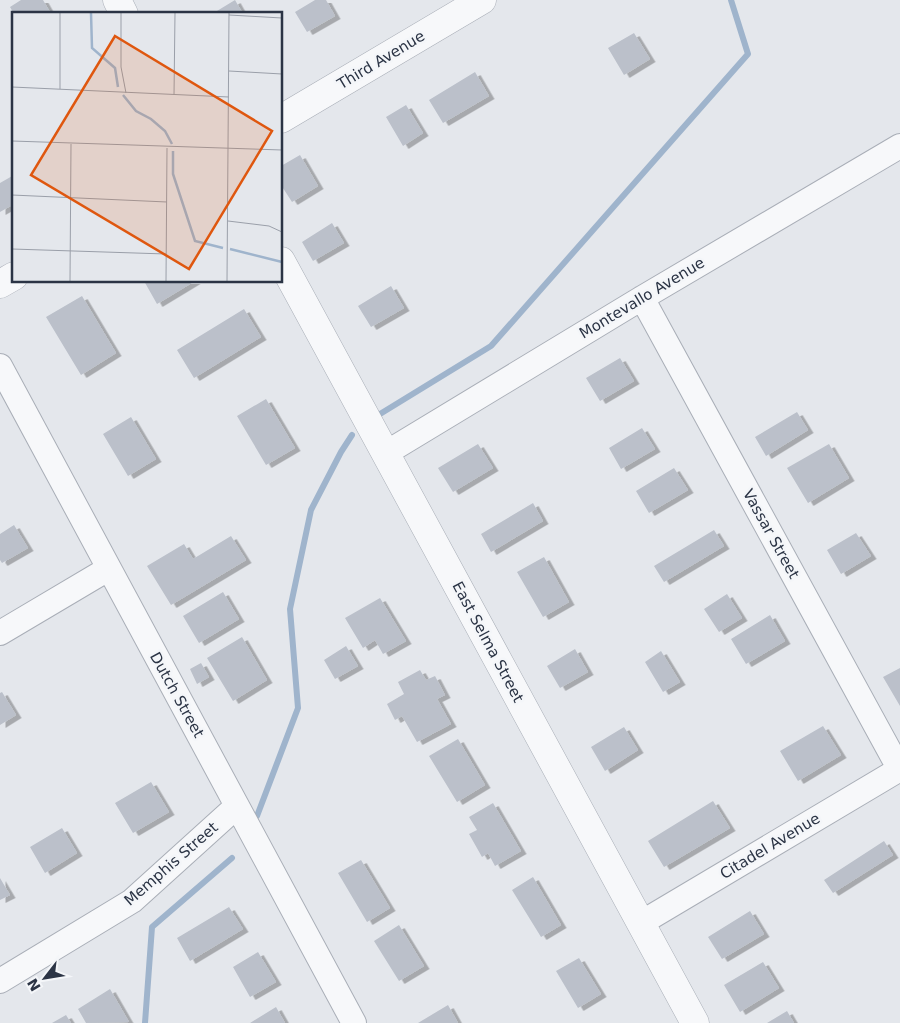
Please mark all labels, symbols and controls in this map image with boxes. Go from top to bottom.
inset map [12,12,282,282]
street label: Third Avenue [333,27,428,94]
street label: Montevallo Avenue [576,254,708,342]
street label: Vassar Street [739,486,803,582]
street label: East Selma Street [449,579,528,706]
street label: Dutch Street [146,649,208,741]
street label: Citadel Avenue [717,809,823,883]
street label: Memphis Street [121,818,222,910]
north arrow [20,953,70,1003]
text: N [24,976,44,994]

